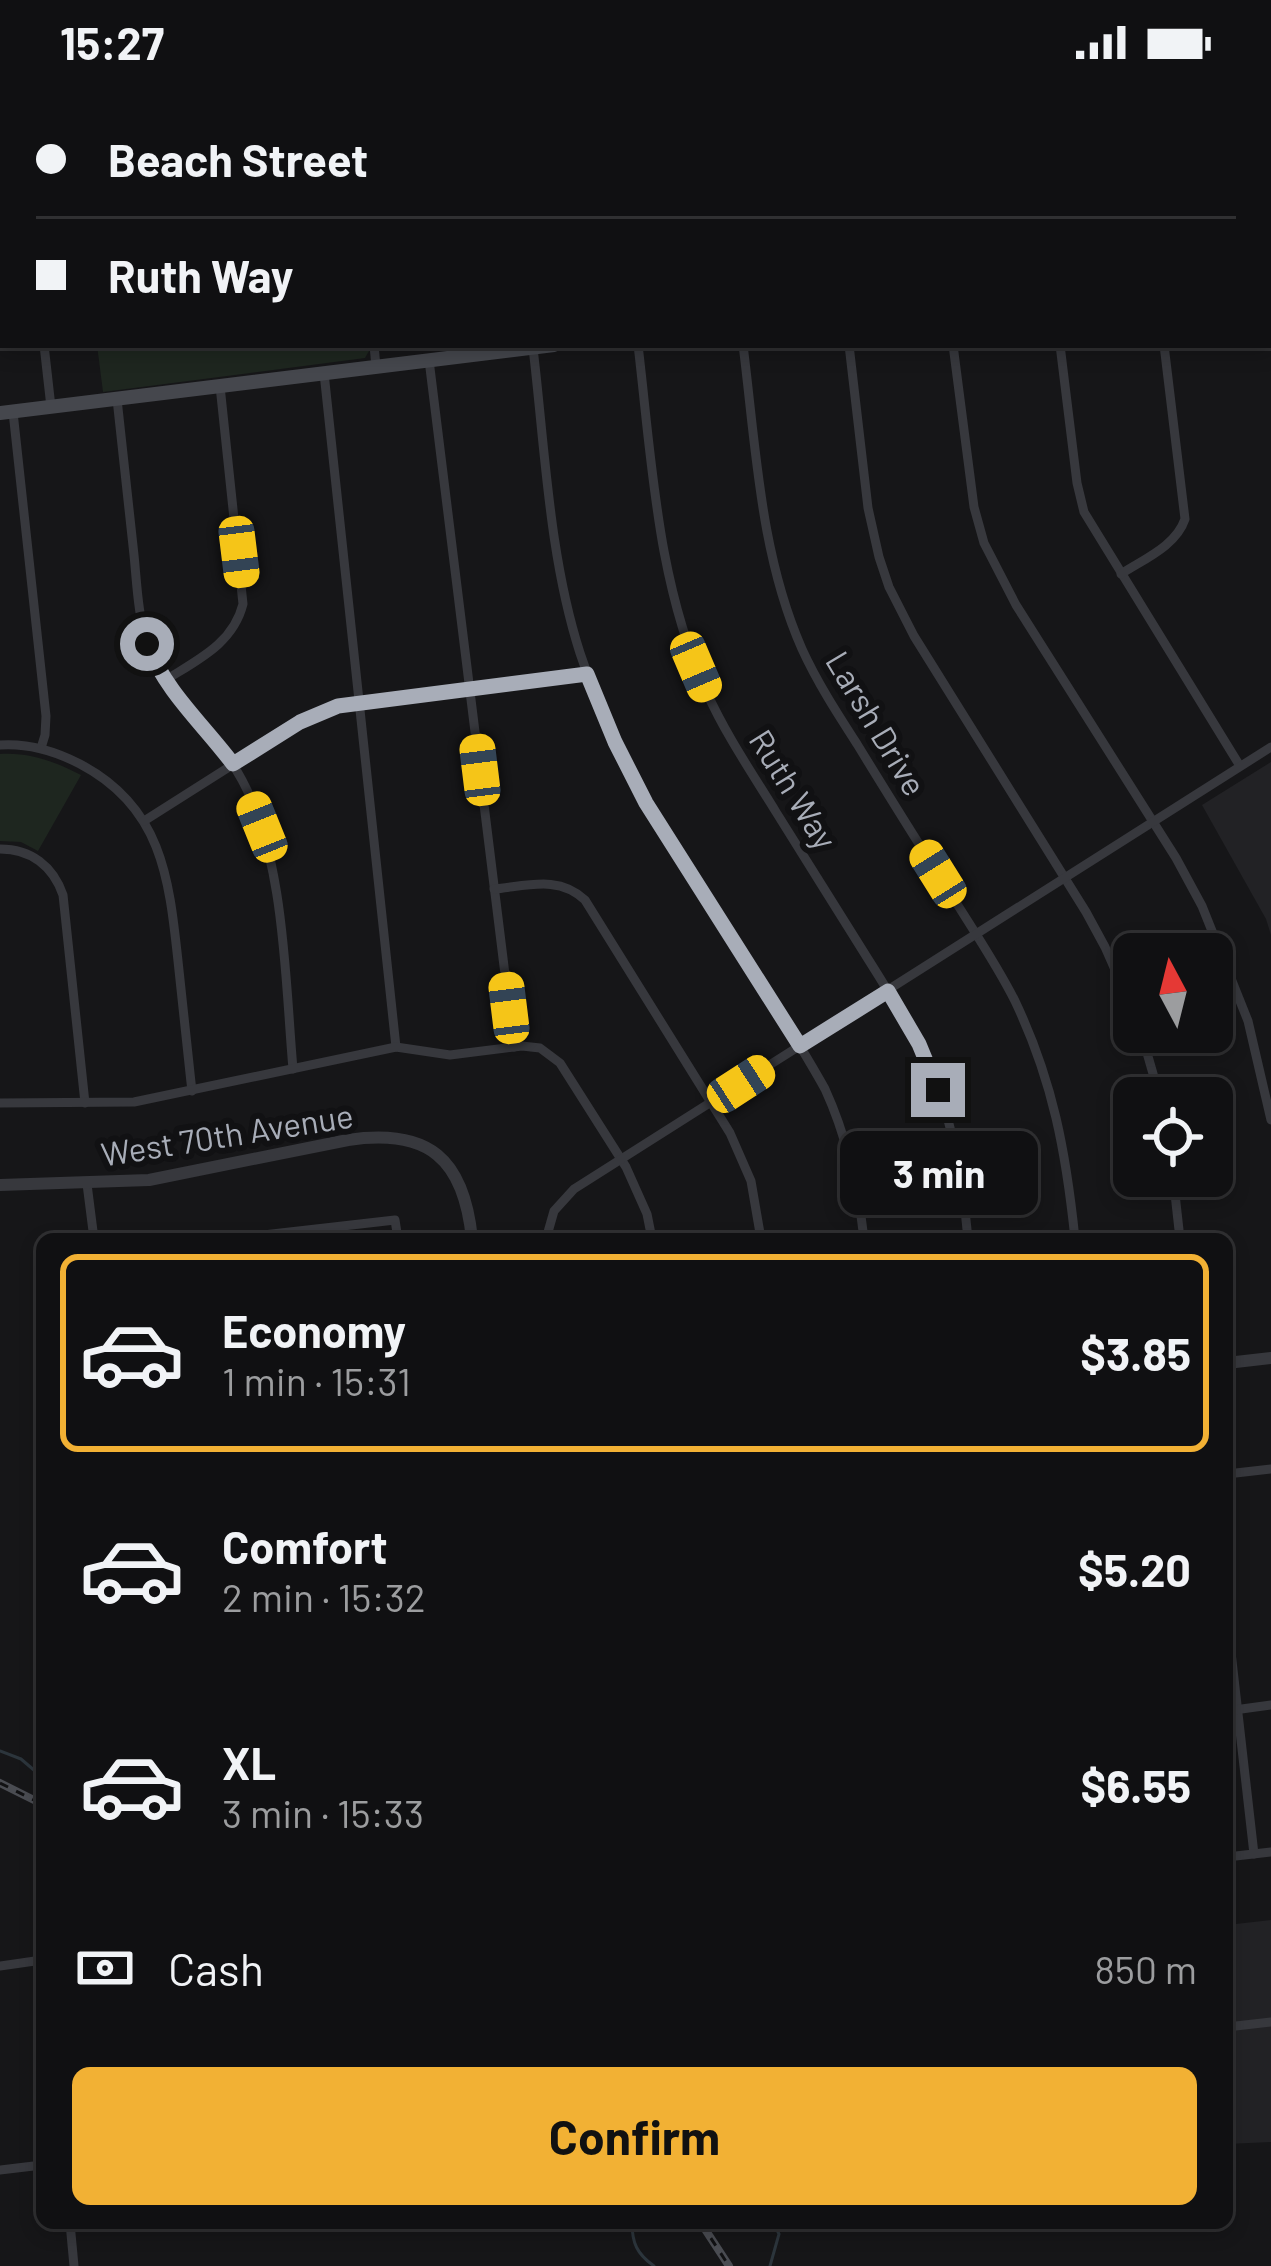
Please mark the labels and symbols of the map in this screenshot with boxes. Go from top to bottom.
car [217,514,261,590]
route start [120,617,174,671]
car [665,627,727,707]
street label: Larsh Drive [818,644,936,802]
street label: Ruth Way [742,722,846,856]
car [458,732,502,808]
car [232,787,292,867]
car [904,834,972,914]
north arrow [1113,933,1233,1053]
car [487,970,531,1046]
car [701,1049,781,1119]
route end [911,1063,965,1117]
street label: West 70th Avenue [98,1094,356,1174]
callout: 3 min [839,1132,1037,1216]

